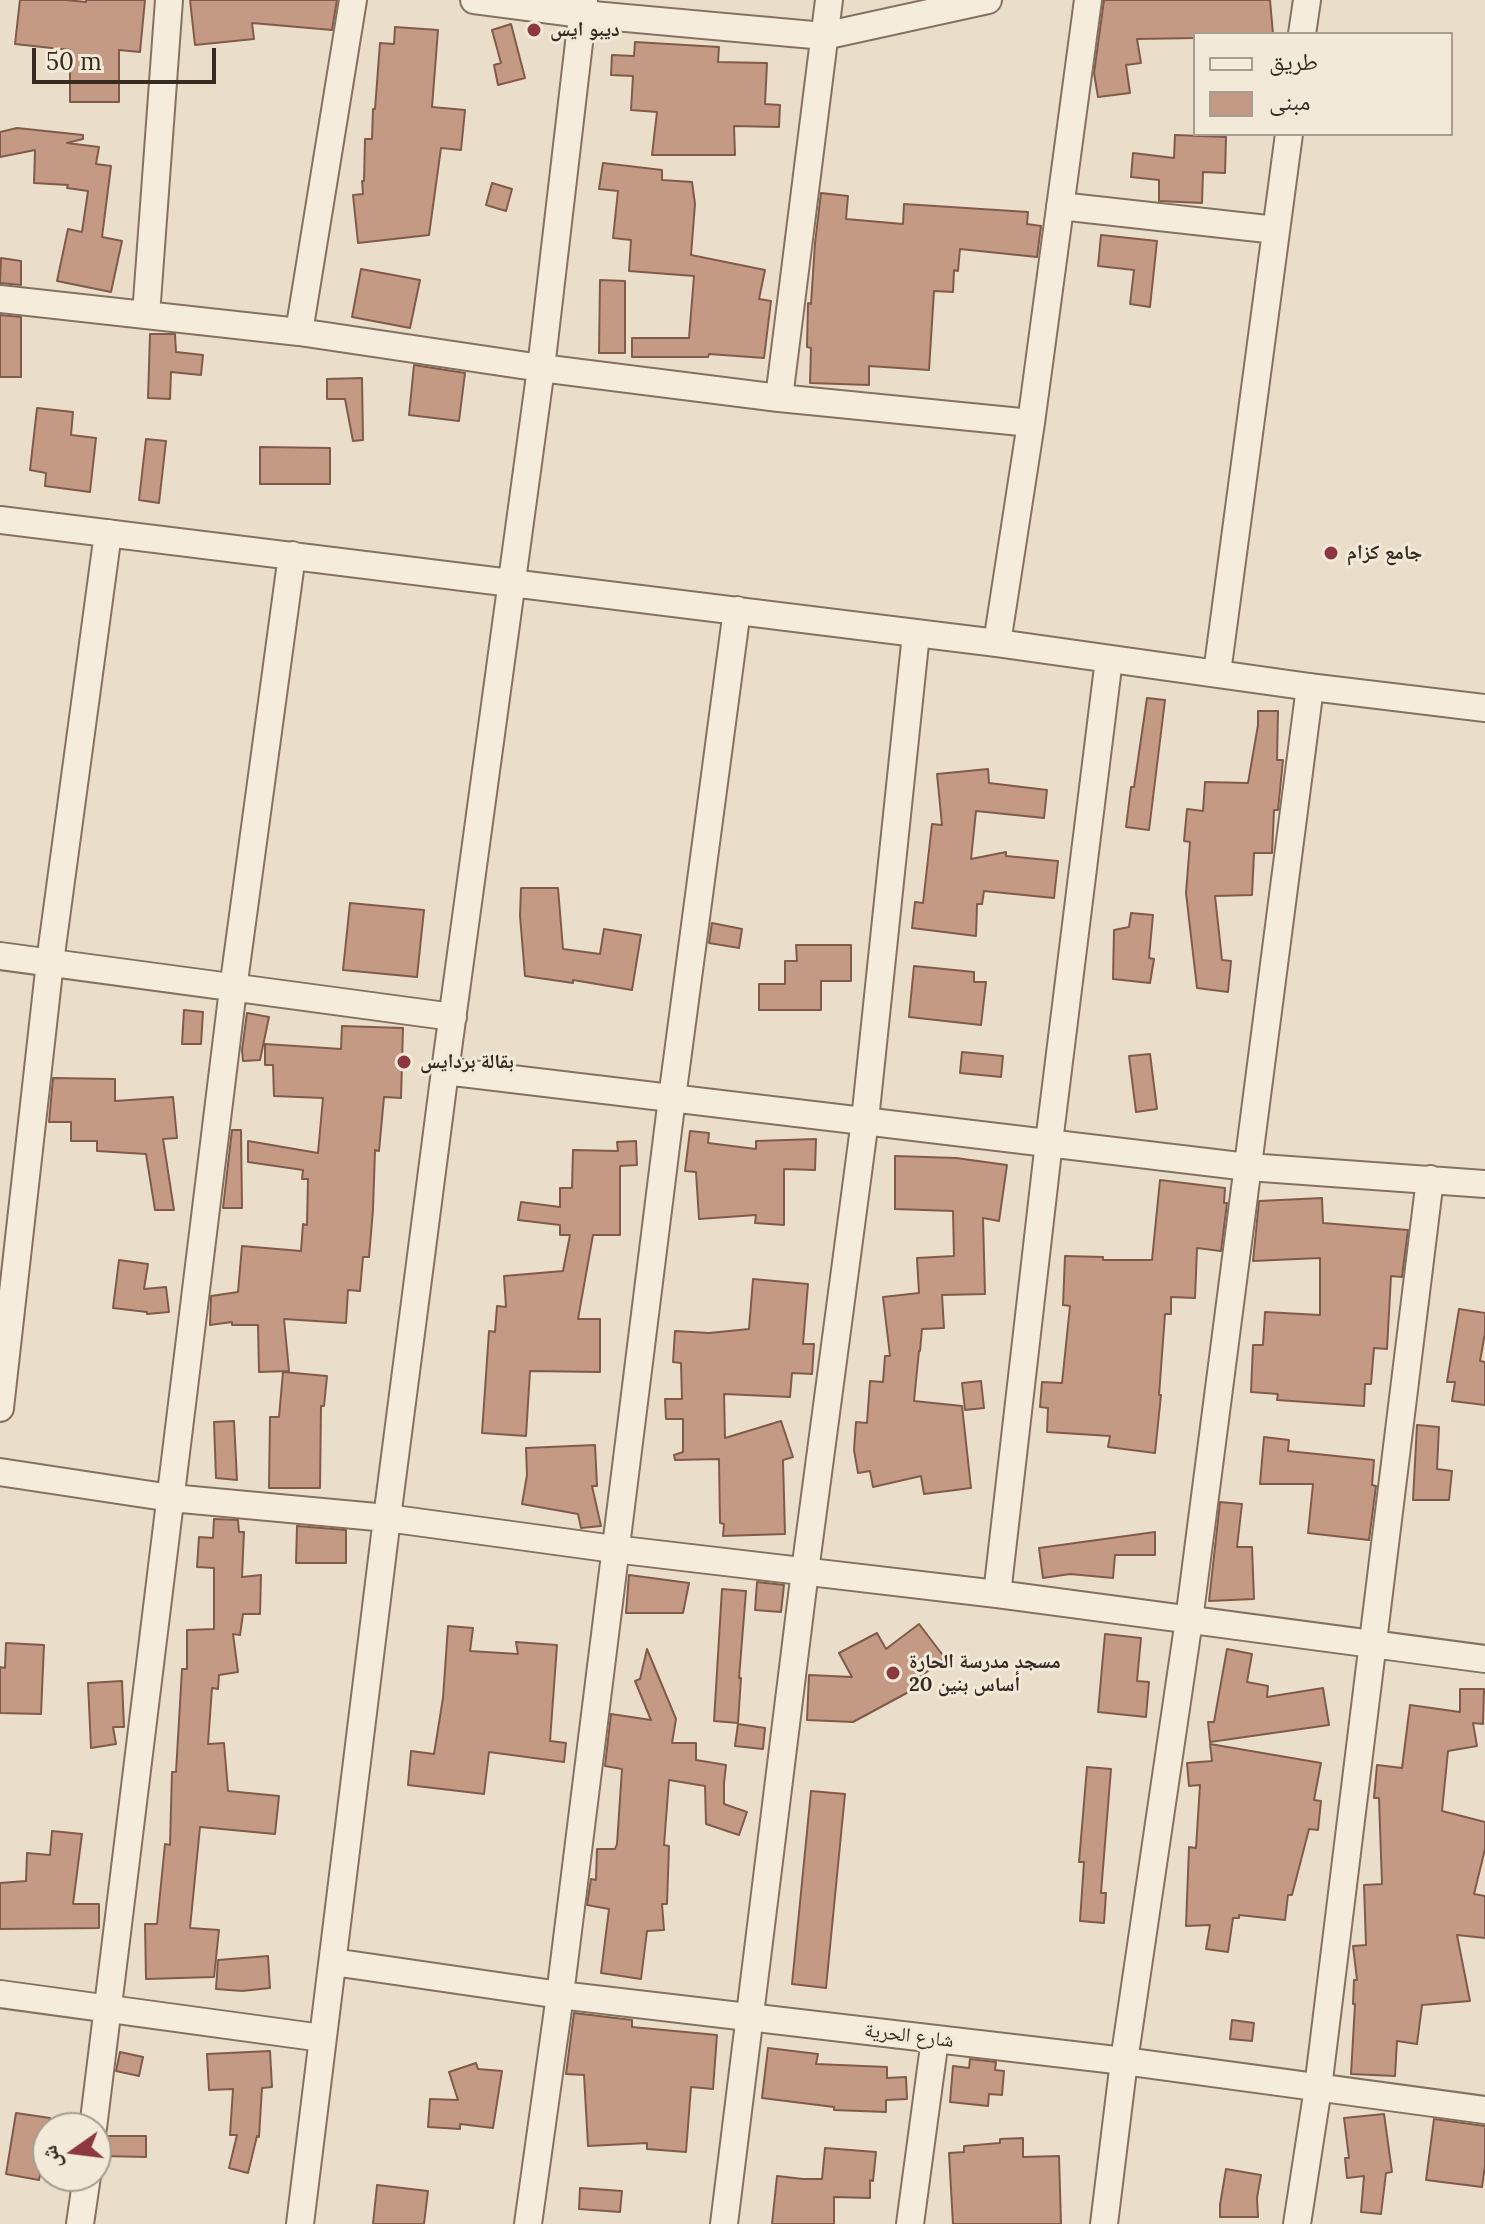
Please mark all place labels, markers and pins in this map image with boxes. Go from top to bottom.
place label: ديبو ايس [550,18,620,42]
marker: ديبو ايس [525,21,543,39]
place label: جامع كزام [1347,541,1422,565]
marker: جامع كزام [1322,544,1340,562]
place label: بقالة بردايس [420,1050,514,1074]
marker: بقالة بردايس [395,1053,413,1071]
place label: مسجد مدرسة الحارة 20 أساس بنين [909,1650,1061,1697]
marker: مسجد مدرسة الحارة 20 أساس بنين [884,1664,902,1682]

